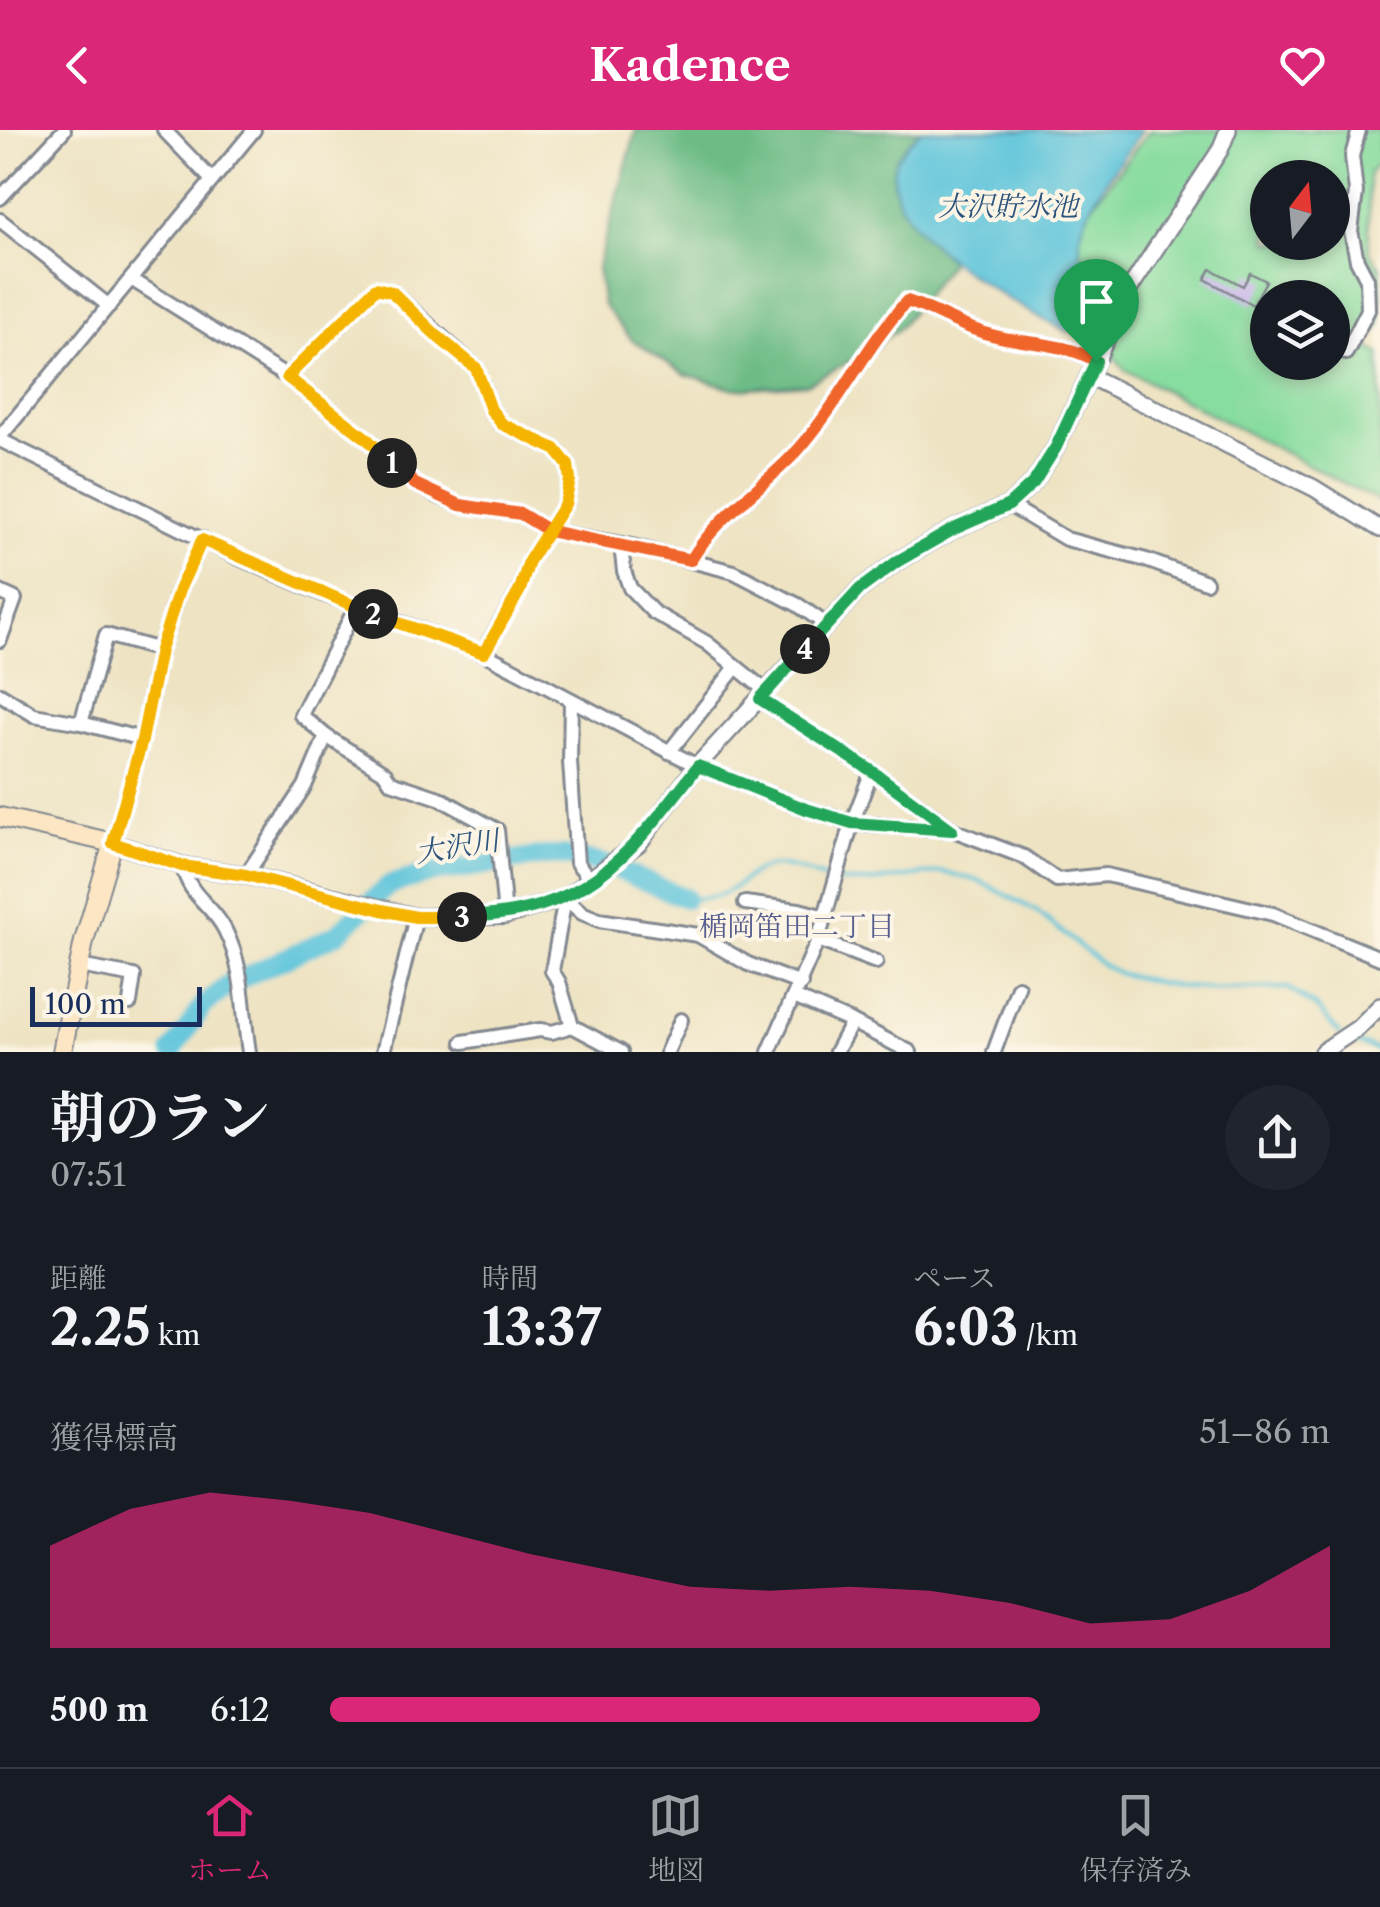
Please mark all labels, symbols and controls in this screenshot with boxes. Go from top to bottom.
text: Kadence [589,37,791,93]
icon: back [50,38,105,93]
icon: heart [1275,38,1330,93]
north arrow [1250,160,1350,260]
map controls [1250,160,1350,380]
water label: 大沢貯水池 [938,189,1081,223]
pin [1054,259,1139,362]
icon: arrive [1069,274,1124,329]
button: layers [1250,280,1350,380]
pin: 1 [367,438,417,488]
text: 1 [386,446,398,480]
pin: 2 [348,589,398,639]
text: 2 [365,597,381,631]
pin: 4 [780,624,830,674]
text: 4 [797,632,813,666]
water label: 大沢川 [413,822,504,869]
pin: 3 [437,892,487,942]
text: 3 [454,900,470,934]
district label: 楯岡笛田二丁目 [699,909,895,943]
scale bar [30,982,202,1026]
text: 100 m [45,987,126,1021]
text: 朝のラン [50,1084,270,1151]
button: share [1225,1085,1330,1190]
text: 07:51 [50,1155,126,1194]
text: 距離 [50,1261,106,1295]
text: 時間 [482,1261,538,1295]
text: ペース [913,1261,996,1295]
text: 2.25 [50,1296,151,1358]
text: 13:37 [482,1296,602,1358]
text: 6:03 [913,1296,1018,1358]
text: km [151,1318,200,1352]
text: /km [1018,1318,1078,1352]
text: 51–86 m [1199,1412,1330,1451]
text: 獲得標高 [50,1418,178,1457]
text: 500 m [50,1690,148,1729]
text: 6:12 [210,1690,270,1729]
tab: ホーム [188,1788,272,1888]
tab: 地図 [648,1788,704,1888]
tab: 保存済み [1080,1788,1192,1888]

